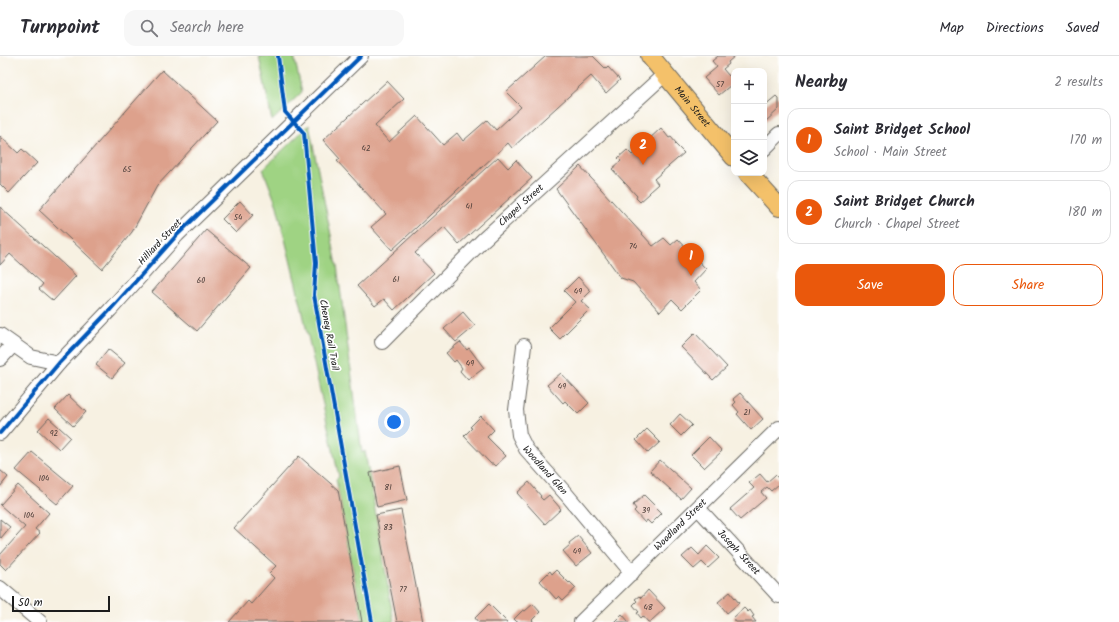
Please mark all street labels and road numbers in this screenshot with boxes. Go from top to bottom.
street label: Main Street [670,83,714,131]
street label: Chapel Street [494,180,548,231]
street label: Hilliard Street [134,215,186,269]
street label: Cheney Rail Trail [315,298,343,372]
street label: Woodland Glen [519,442,572,499]
street label: Woodland Street [650,495,711,555]
street label: Joseph Street [713,526,764,579]

